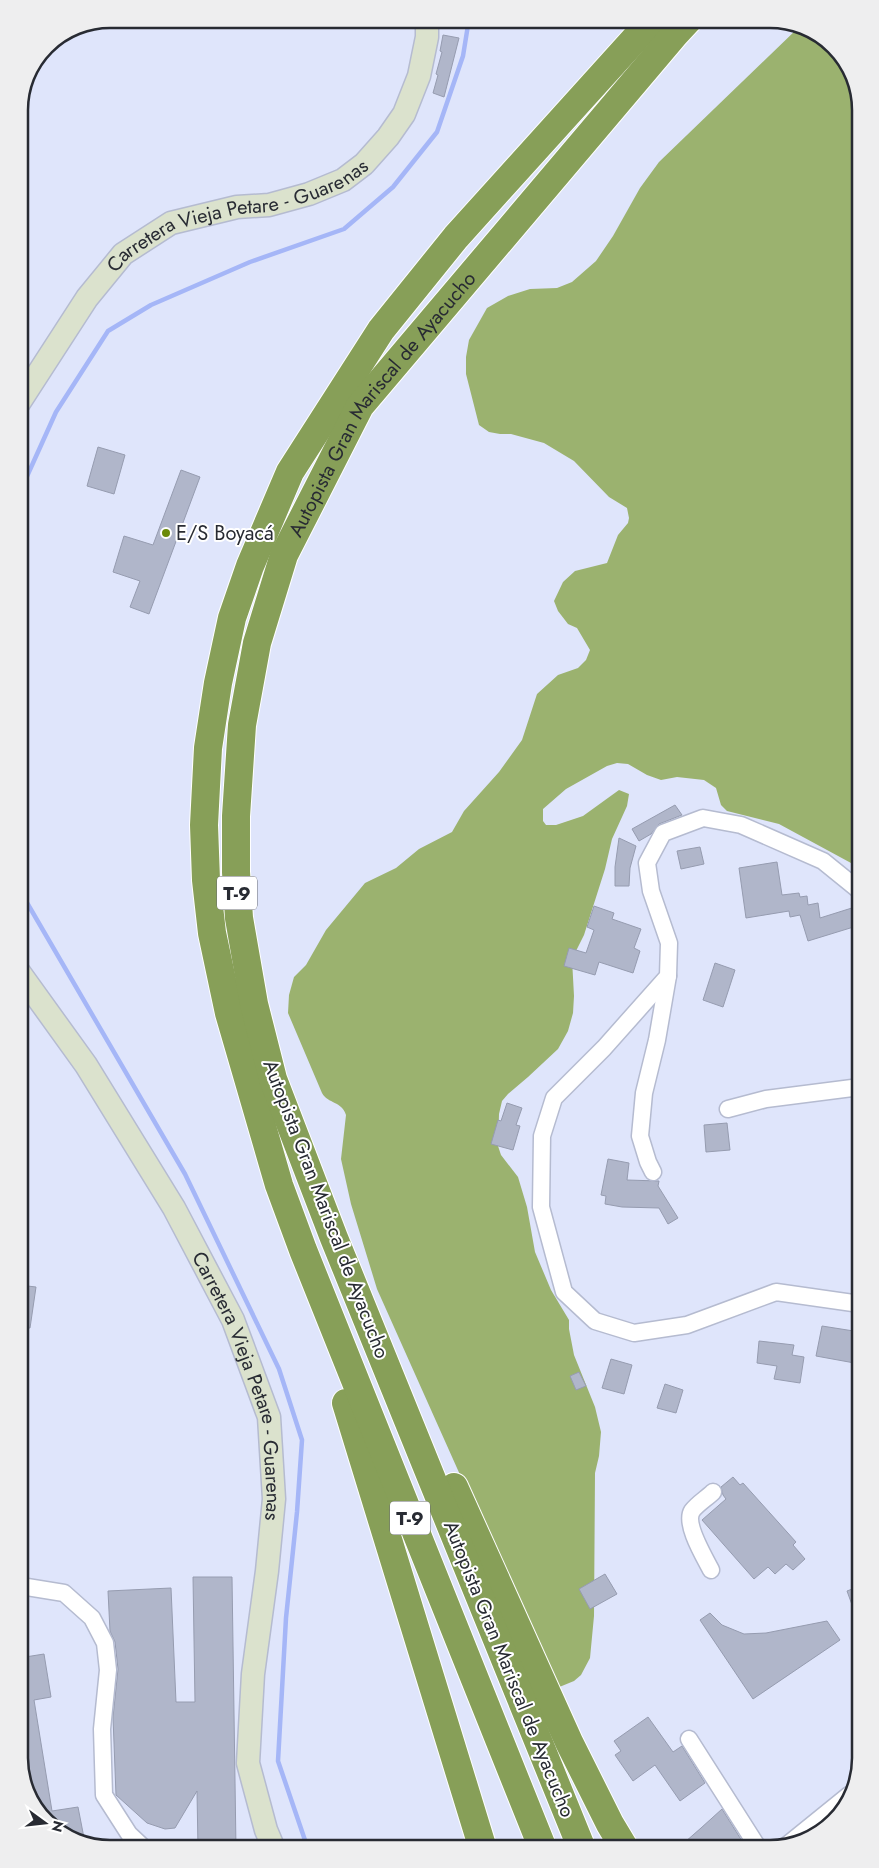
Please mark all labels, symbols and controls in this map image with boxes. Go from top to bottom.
street label: Carretera Vieja Petare - Guarenas [99,151,374,278]
street label: Autopista Gran Mariscal de Ayacucho [281,265,483,542]
place label: E/S Boyacá [176,519,274,548]
marker: E/S Boyacá [160,527,172,539]
road number: T-9 [217,876,257,910]
street label: Autopista Gran Mariscal de Ayacucho [256,1056,396,1363]
street label: Carretera Vieja Petare - Guarenas [185,1246,289,1522]
road number: T-9 [390,1502,430,1535]
street label: Autopista Gran Mariscal de Ayacucho [436,1516,582,1822]
north arrow [20,1798,70,1848]
text: N [46,1818,69,1834]

